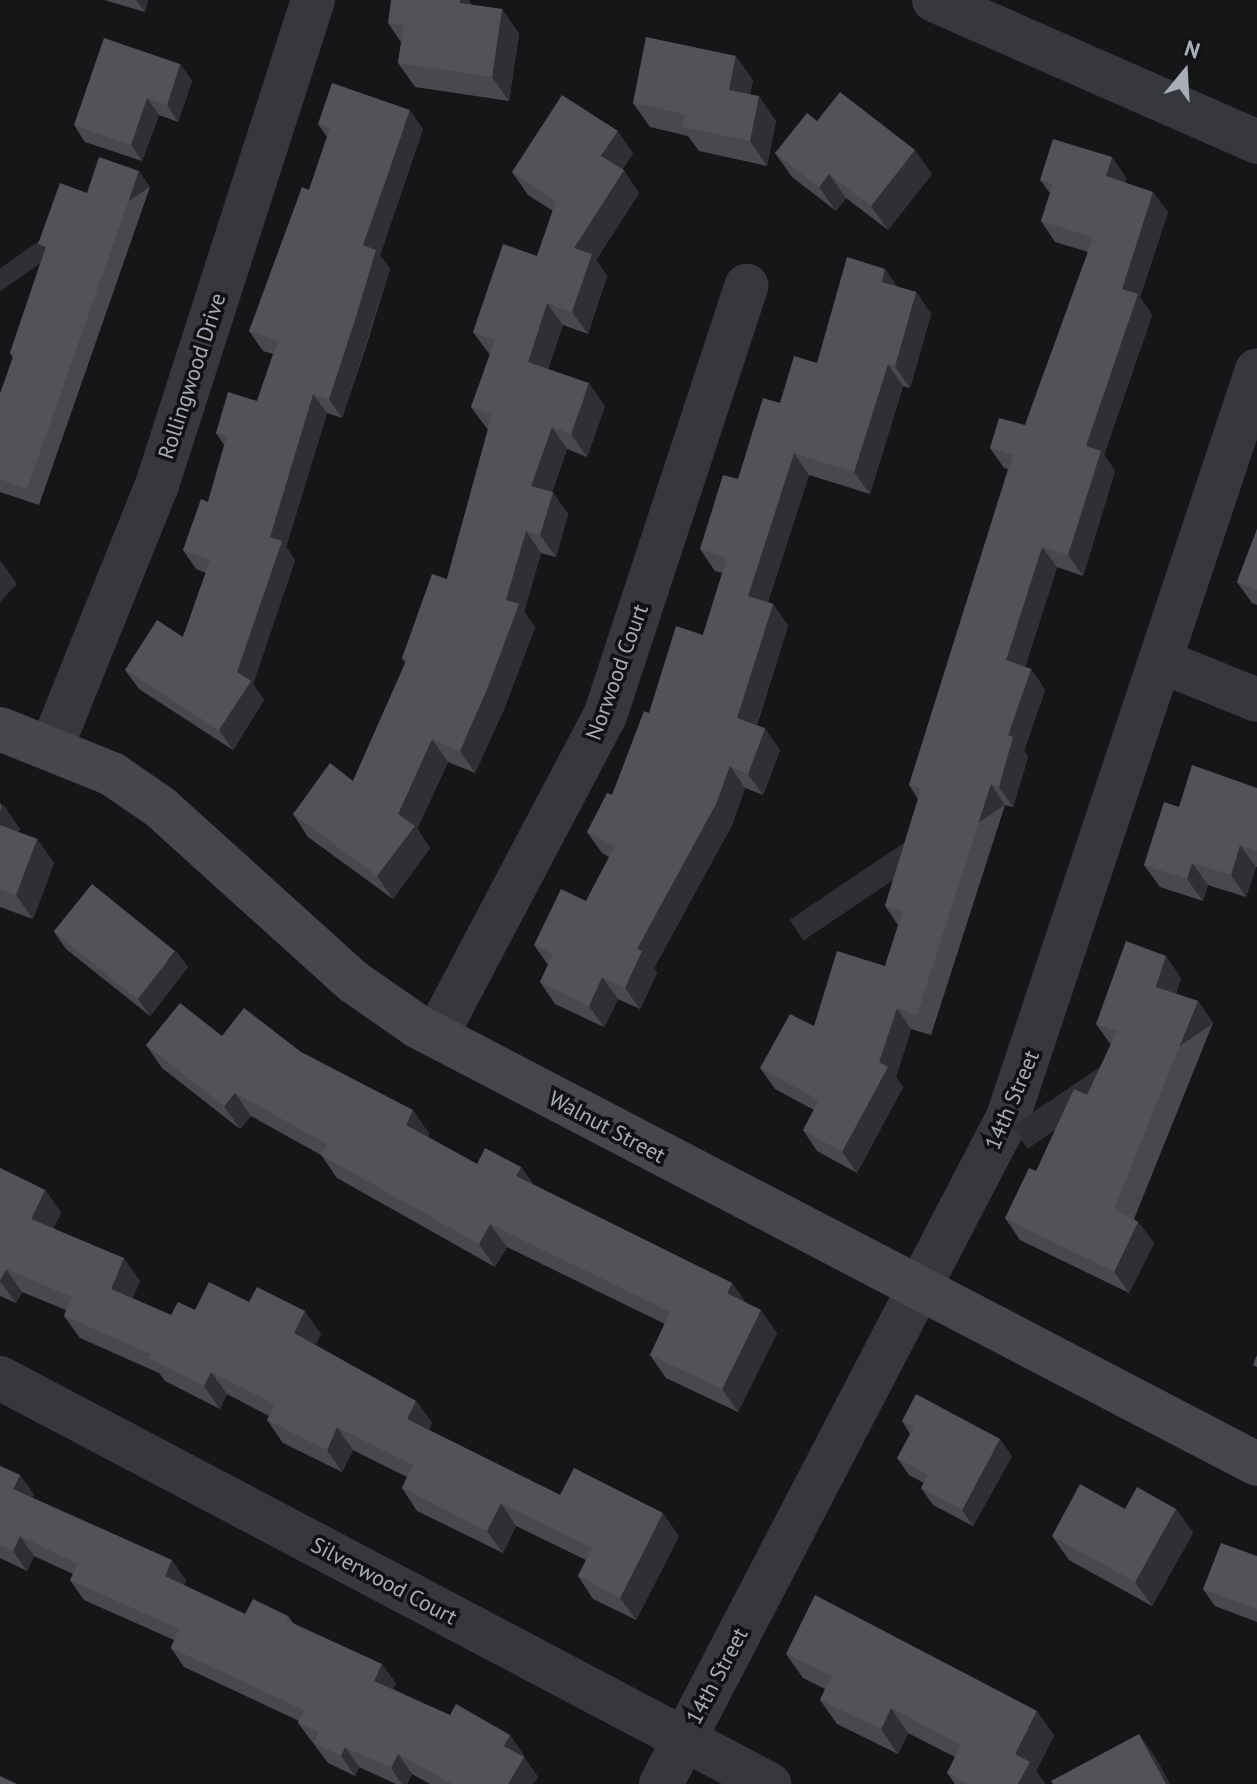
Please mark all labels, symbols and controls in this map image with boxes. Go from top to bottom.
north arrow [1145,32,1225,112]
text: N [1181,34,1204,65]
street label: Rollingwood Drive [153,290,231,462]
street label: Norwood Court [580,601,654,743]
street label: 14th Street [979,1046,1045,1154]
street label: Walnut Street [544,1085,670,1169]
street label: Silverwood Court [307,1531,461,1631]
street label: 14th Street [681,1623,753,1729]

